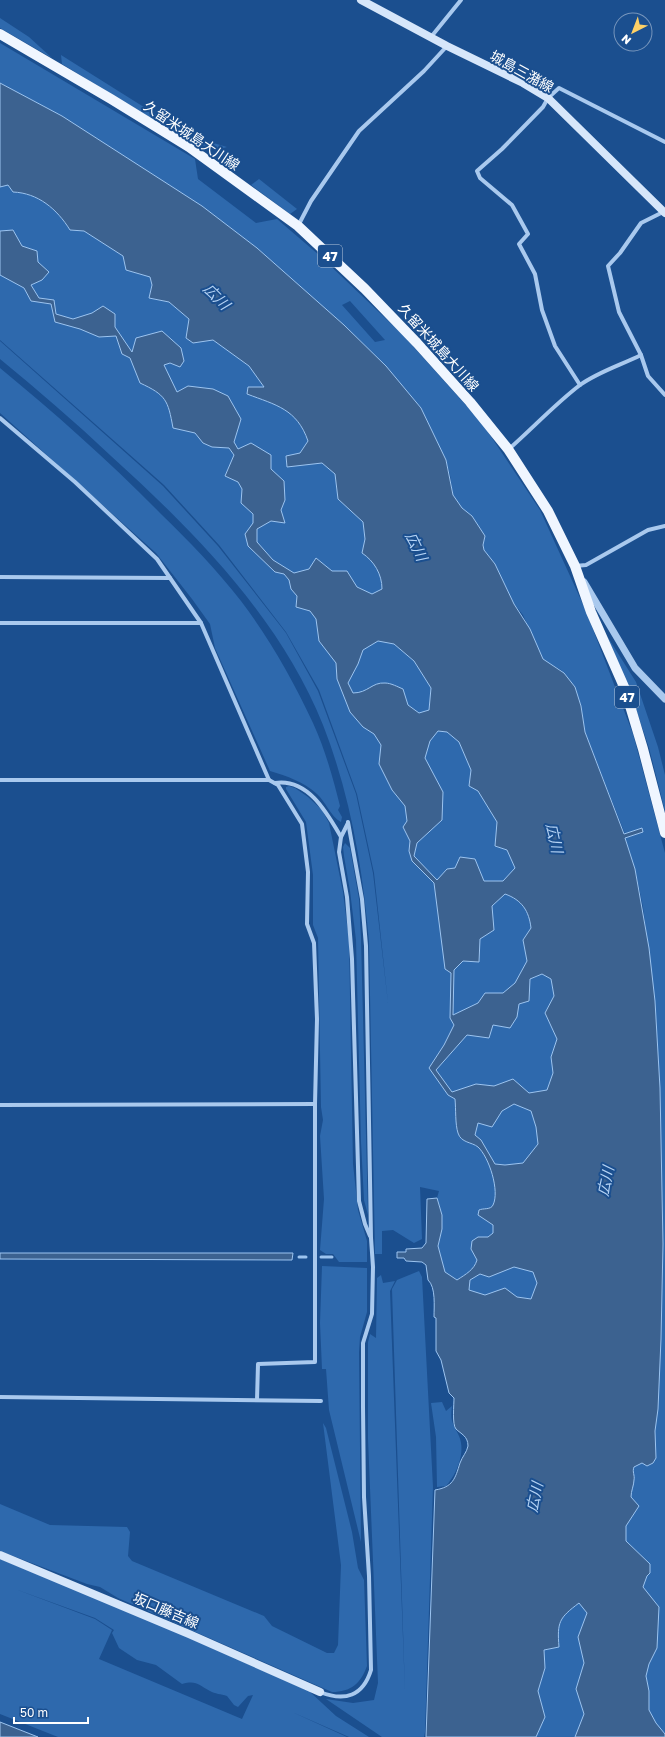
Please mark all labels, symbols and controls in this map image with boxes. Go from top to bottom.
north arrow [613,12,653,52]
text: N [619,32,633,47]
street label: 城島三潴線 [487,47,557,95]
street label: 久留米城島大川線 [141,97,243,173]
road number: 47 [318,245,342,267]
water label: 広川 [200,279,235,314]
street label: 久留米城島大川線 [395,300,483,394]
water label: 広川 [402,529,433,565]
road number: 47 [615,686,639,708]
water label: 広川 [543,821,567,856]
water label: 広川 [593,1163,617,1198]
water label: 広川 [522,1479,546,1514]
street label: 坂口藤吉線 [130,1589,202,1631]
scale bar [14,1699,88,1725]
text: 50 m [20,1705,48,1720]

